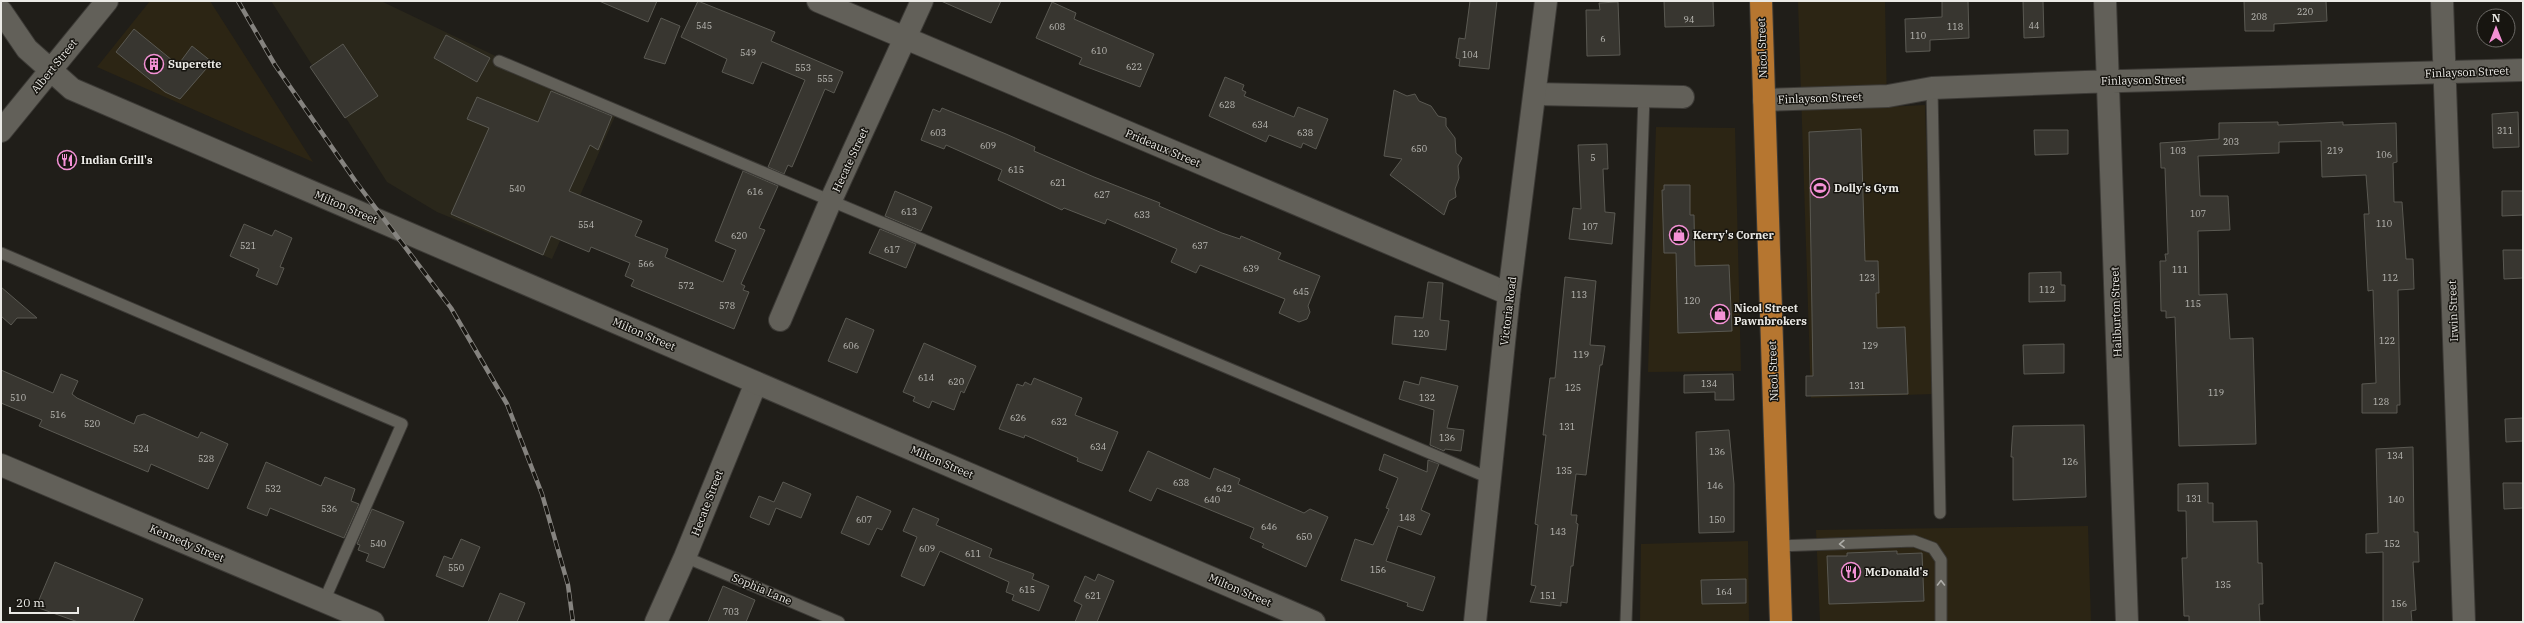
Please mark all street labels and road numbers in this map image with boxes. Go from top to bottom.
street label: Nicol Street [1754,17,1770,78]
street label: Albert Street [28,36,80,96]
street label: Finlayson Street [2425,64,2509,80]
street label: Finlayson Street [2101,72,2185,88]
street label: Finlayson Street [1778,90,1862,106]
street label: Hecate Street [829,126,871,194]
street label: Prideaux Street [1123,126,1203,170]
street label: Milton Street [312,187,380,227]
street label: Haliburton Street [2107,266,2125,357]
street label: Victoria Road [1497,275,1519,346]
street label: Irwin Street [2445,280,2461,342]
street label: Milton Street [610,314,678,354]
street label: Nicol Street [1765,340,1781,401]
street label: Milton Street [908,442,976,482]
street label: Hecate Street [688,468,726,538]
street label: Kennedy Street [148,521,226,565]
street label: Sophia Lane [730,570,794,608]
street label: Milton Street [1206,570,1274,610]

